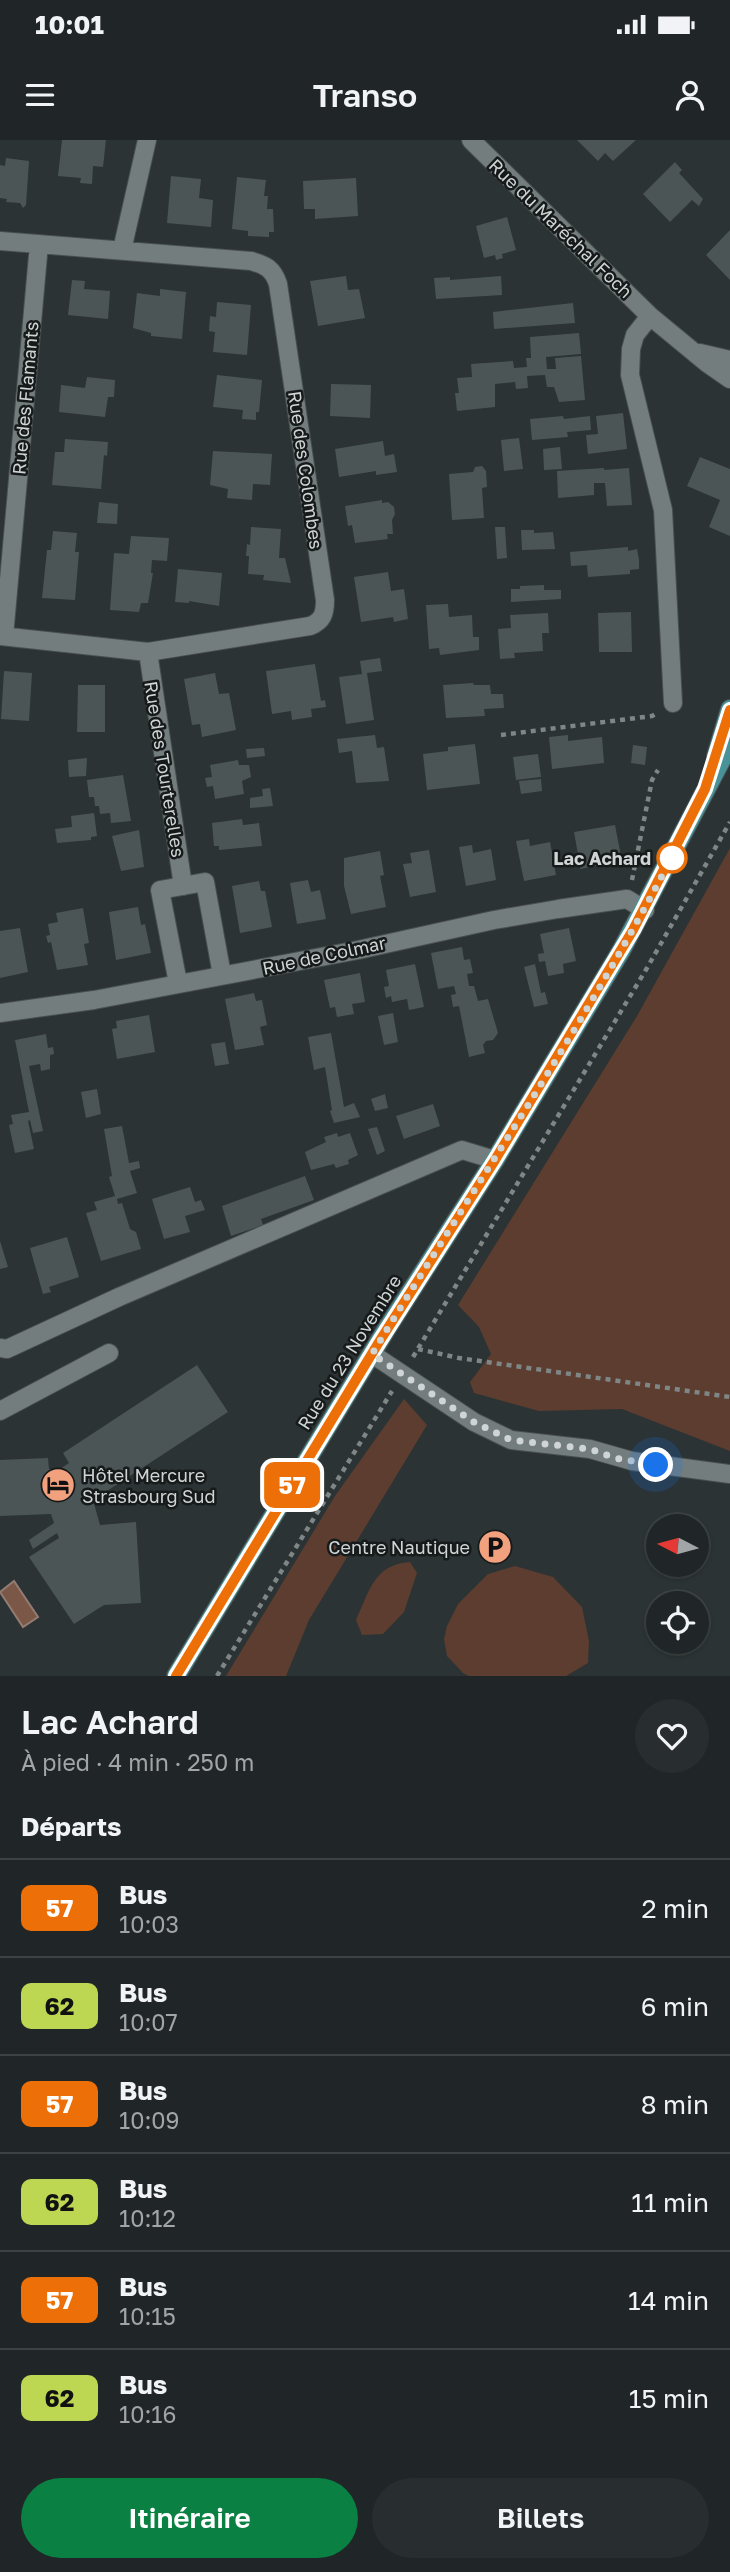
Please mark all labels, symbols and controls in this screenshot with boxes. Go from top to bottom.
text: 10:01 [35,9,104,40]
icon: menu [21,76,59,114]
text: Transo [313,76,417,114]
icon: person [671,76,709,114]
street label: Rue du Maréchal Foch [485,154,637,302]
street label: Rue des Flamants [7,321,43,475]
street label: Rue des Colombes [284,389,328,551]
street label: Rue des Tourterelles [140,679,190,859]
marker: Lac Achard [657,843,687,873]
place label: Lac Achard [553,847,651,869]
street label: Rue de Colmar [260,931,388,979]
street label: Rue du 23 Novembre [292,1271,406,1433]
your location [638,1447,673,1482]
line badge: 57 [260,1462,324,1508]
place label: Hôtel Mercure Strasbourg Sud [82,1464,216,1507]
hotel icon: Hôtel Mercure Strasbourg Sud [39,1466,77,1504]
text: 57 [278,1470,306,1499]
north arrow [646,1514,709,1577]
map controls [646,1514,709,1654]
parking icon: Centre Nautique [476,1528,514,1566]
place label: Centre Nautique [328,1536,470,1558]
button: locate [646,1591,709,1654]
button: heart [635,1699,709,1773]
text: Lac Achard [21,1702,199,1741]
text: À pied · 4 min · 250 m [21,1748,254,1776]
text: Départs [21,1811,122,1842]
text: Bus [119,1879,167,1910]
text: 57 [46,1893,73,1922]
text: 2 min [641,1893,709,1924]
text: 10:03 [119,1910,179,1938]
text: Bus [119,1977,167,2008]
text: 62 [45,1991,74,2020]
text: 6 min [641,1991,709,2022]
text: 10:07 [119,2008,178,2036]
text: Bus [119,2075,167,2106]
text: 57 [46,2089,73,2118]
text: 8 min [641,2089,709,2120]
text: 10:09 [119,2106,180,2134]
text: Bus [119,2173,167,2204]
text: 62 [45,2187,74,2216]
text: 11 min [631,2187,709,2218]
text: 10:12 [119,2204,176,2232]
text: Bus [119,2271,167,2302]
text: 57 [46,2285,73,2314]
text: 14 min [628,2285,709,2316]
text: 10:15 [119,2302,176,2330]
text: Bus [119,2369,167,2400]
text: 62 [45,2383,74,2412]
text: 15 min [629,2383,709,2414]
text: 10:16 [119,2400,176,2428]
button: Itinéraire [21,2478,358,2558]
button: Billets [372,2478,709,2558]

